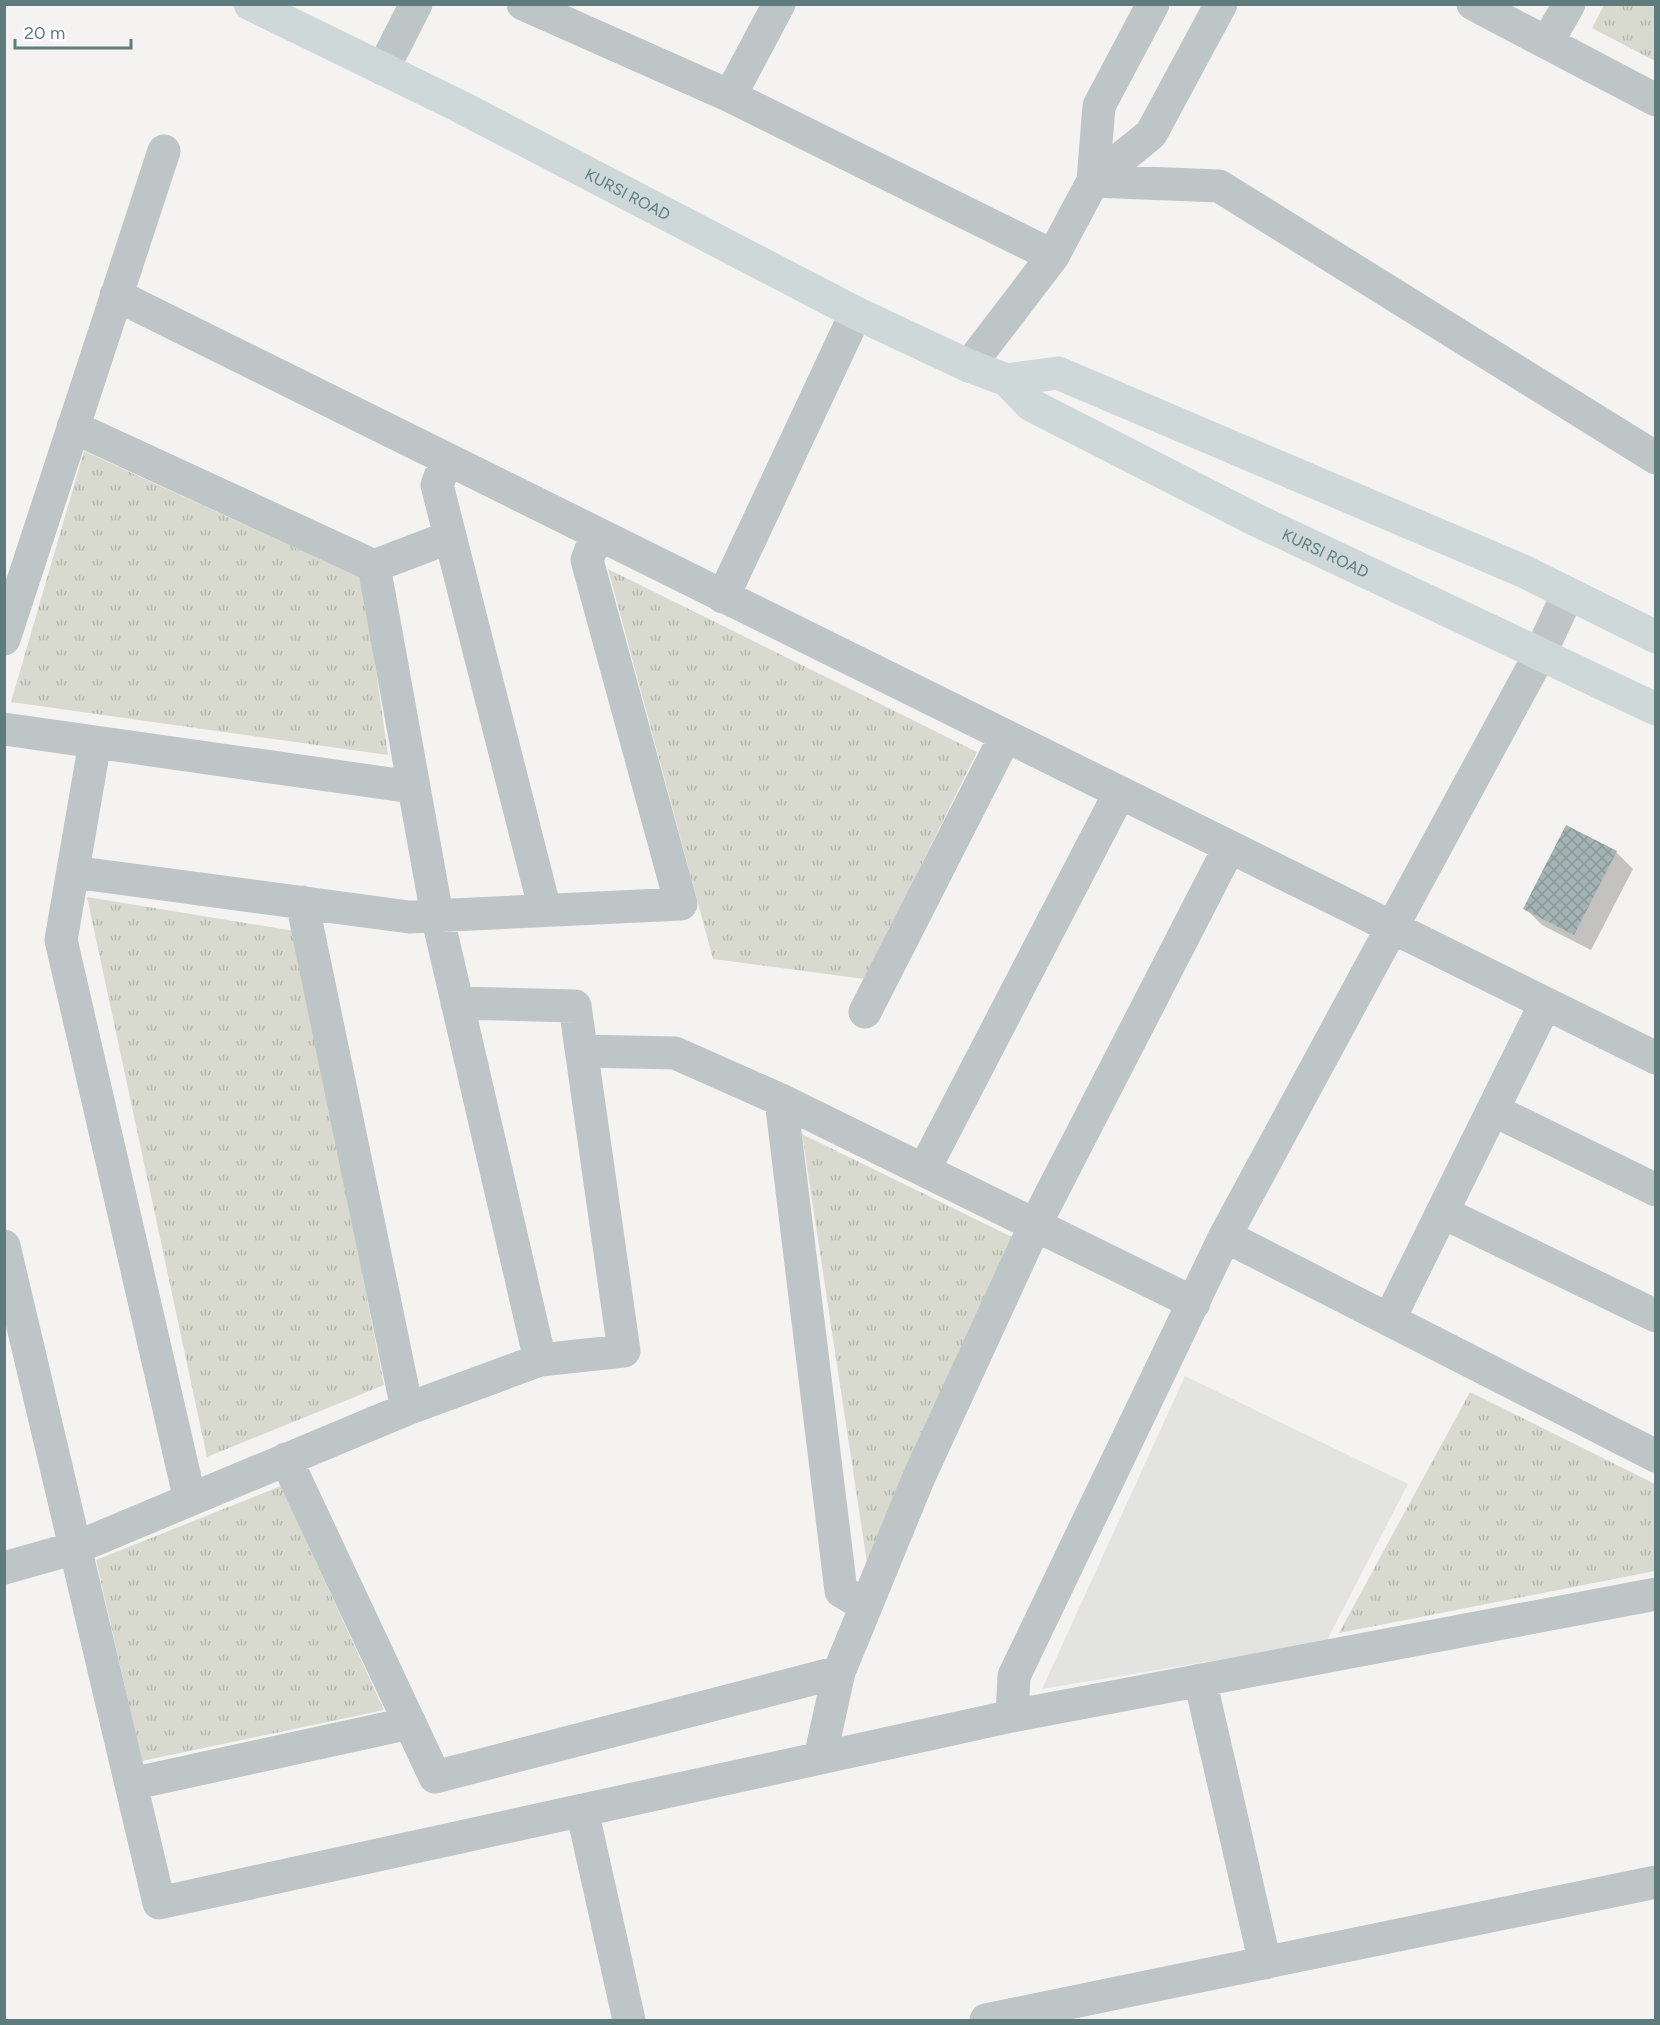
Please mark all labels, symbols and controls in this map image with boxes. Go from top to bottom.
scale bar [15,12,130,50]
text: 20 m [24,22,65,44]
street label: KURSI ROAD [582,164,674,224]
street label: KURSI ROAD [1279,524,1372,581]

